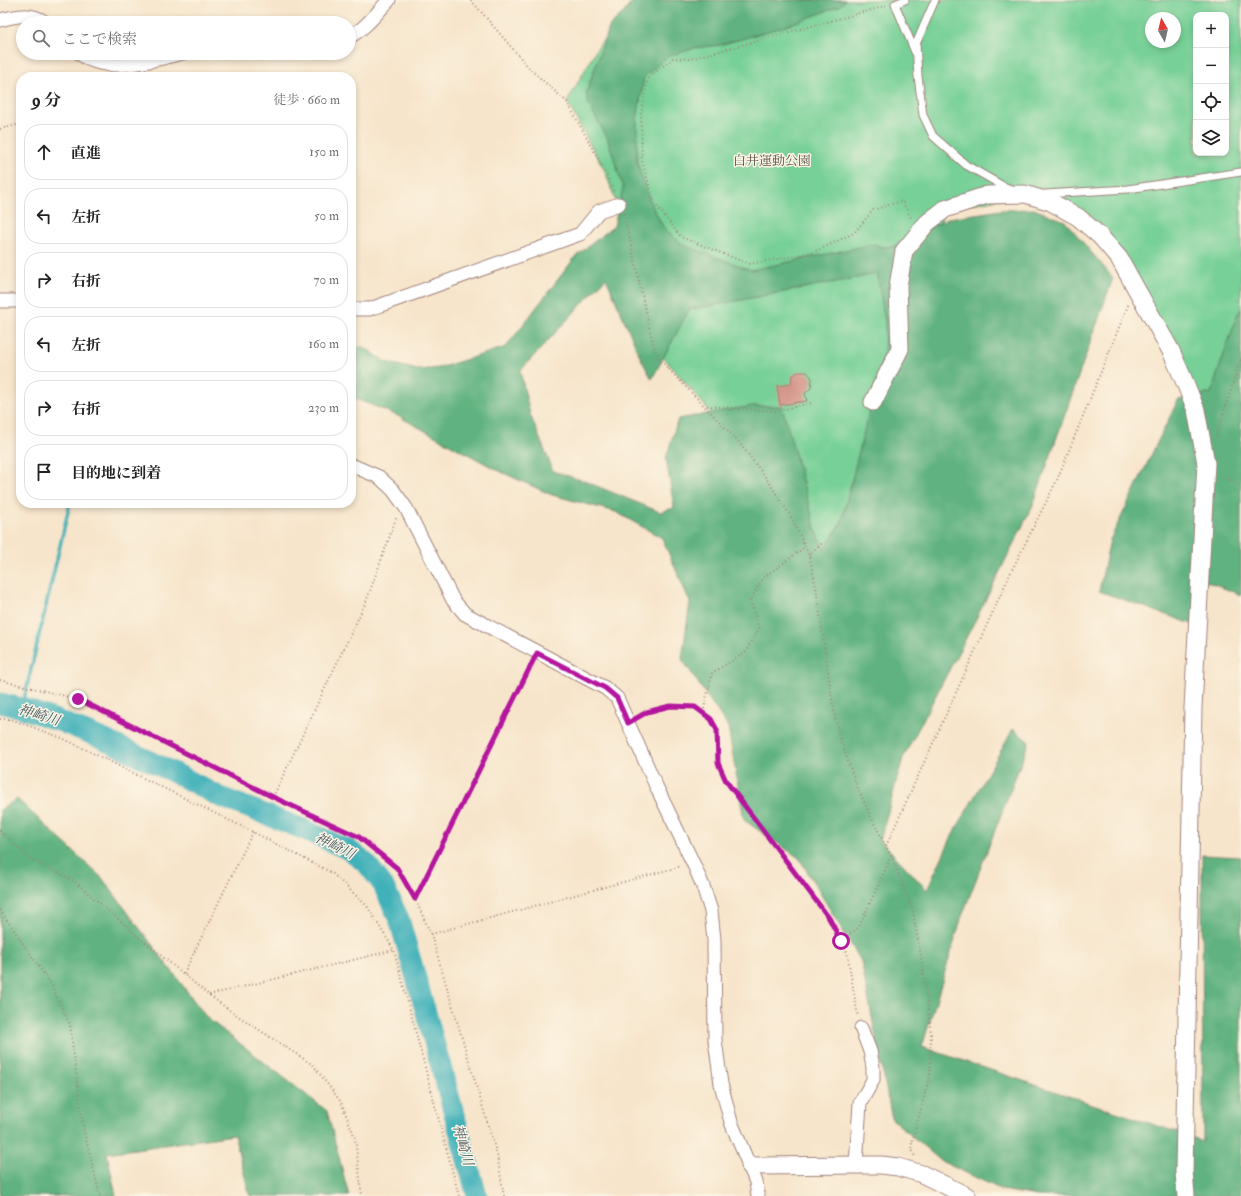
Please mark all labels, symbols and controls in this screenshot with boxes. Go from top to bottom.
north arrow [1145,12,1181,48]
map controls [1193,12,1229,156]
button: + [1193,12,1229,48]
search box [16,16,356,60]
icon: search [30,27,52,49]
text: ここで検索 [62,30,137,49]
button: − [1193,48,1229,84]
button: locate [1193,84,1229,120]
text: 9 分 [32,90,61,111]
text: 徒歩 · 660 m [273,92,340,108]
button: layers [1193,120,1229,156]
icon: ahead [33,141,55,163]
text: 直進 [71,144,101,163]
text: 150 m [309,144,339,160]
park label: 白井運動公園 [733,153,811,169]
icon: left [33,205,55,227]
text: 左折 [71,208,101,227]
text: 50 m [314,208,339,224]
icon: right [33,269,55,291]
text: 右折 [71,272,101,291]
text: 70 m [314,272,339,288]
icon: left [33,333,55,355]
text: 左折 [71,336,101,355]
text: 160 m [308,336,339,352]
icon: right [33,397,55,419]
text: 右折 [71,400,101,419]
text: 230 m [308,400,339,416]
icon: arrive [33,461,55,483]
text: 目的地に到着 [71,464,161,483]
route end [69,690,87,708]
water label: 神崎川 [16,701,63,730]
water label: 神崎川 [312,829,359,864]
route start [832,932,850,950]
water label: 神崎川 [449,1122,478,1169]

